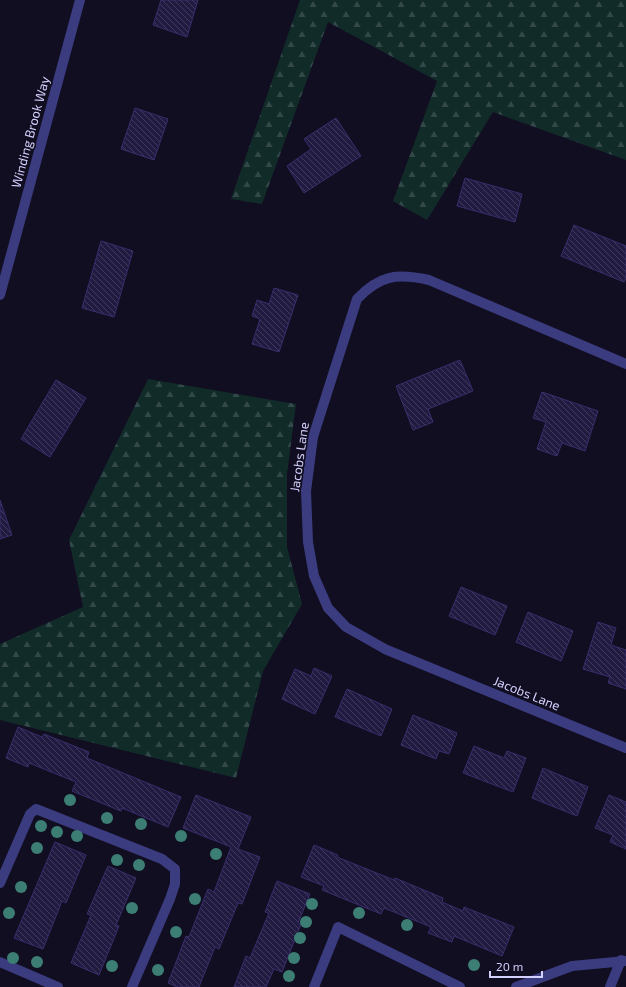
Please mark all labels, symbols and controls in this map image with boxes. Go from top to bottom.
street label: Winding Brook Way [7,74,53,189]
street label: Jacobs Lane [286,421,312,493]
street label: Jacobs Lane [491,672,563,714]
scale bar [490,953,542,979]
text: 20 m [496,959,523,973]

